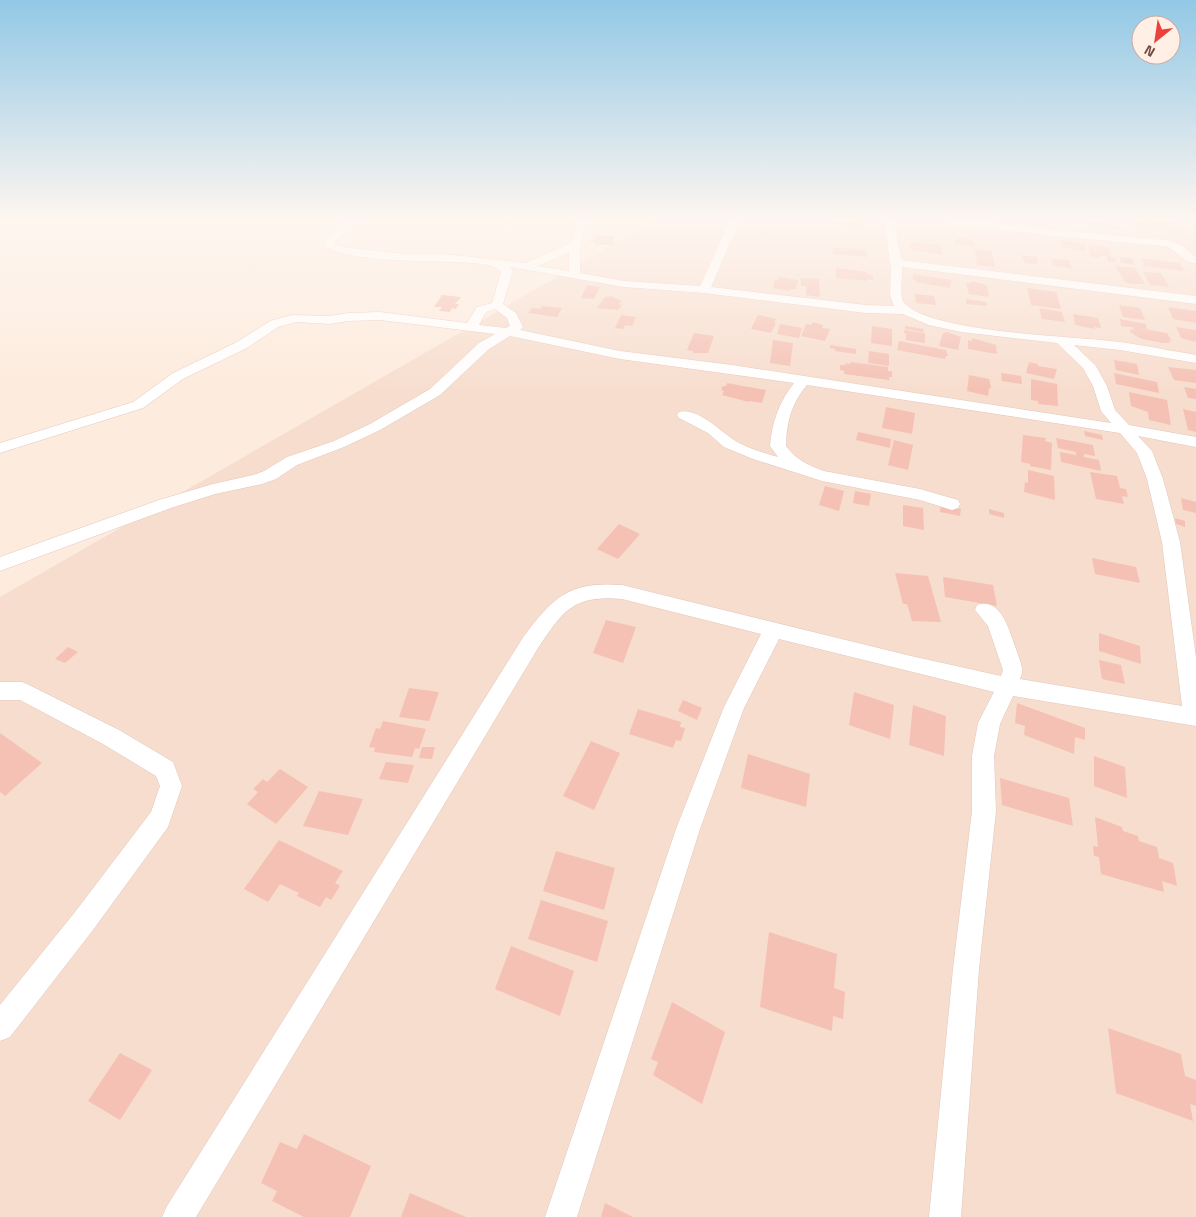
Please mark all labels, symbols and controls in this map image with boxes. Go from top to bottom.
north arrow [1131,15,1181,65]
text: N [1140,40,1159,63]

